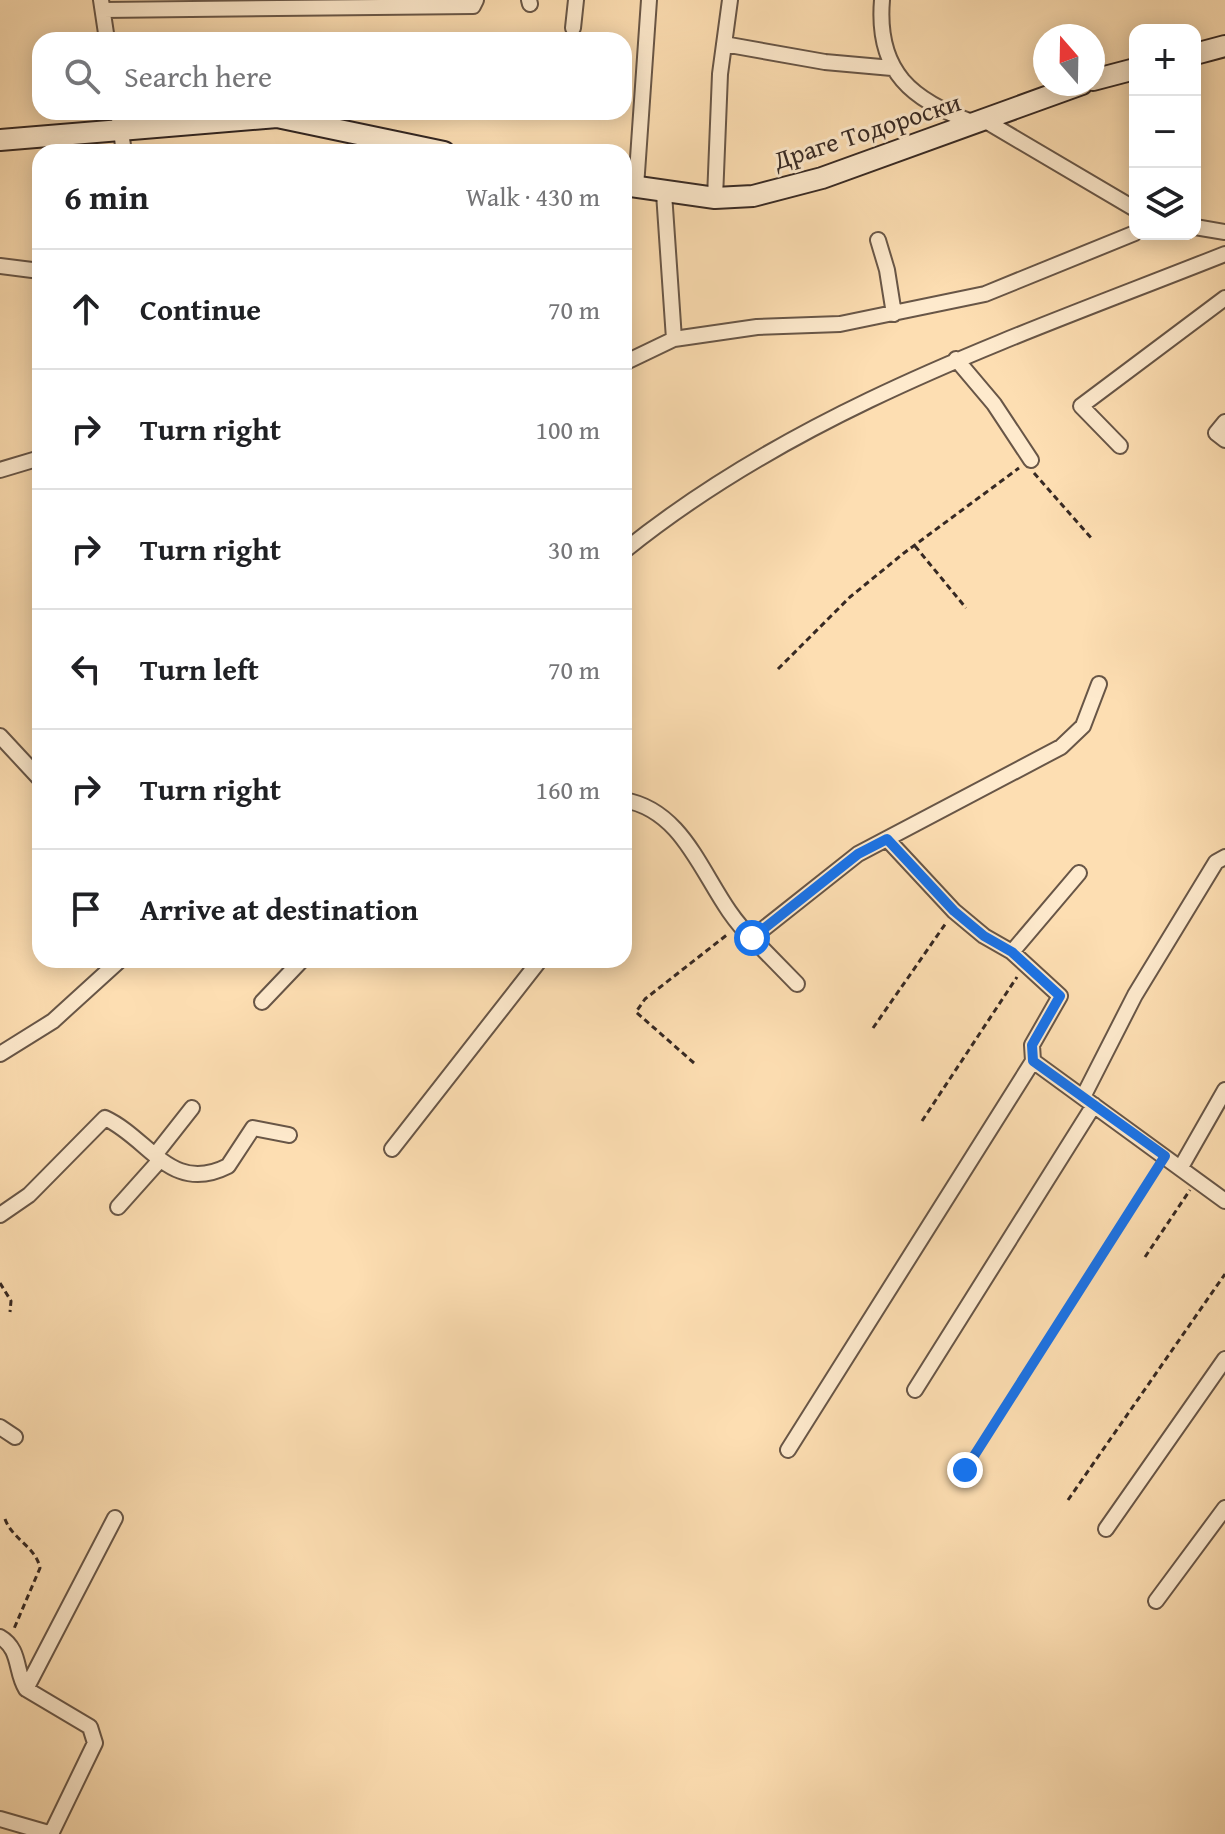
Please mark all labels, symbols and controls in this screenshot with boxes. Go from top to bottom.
north arrow [1033,24,1105,96]
map controls [1129,24,1201,240]
button: + [1129,24,1201,96]
search box [32,32,632,120]
icon: search [60,54,104,98]
text: Search here [124,54,272,98]
street label: Драге Тодороски [767,82,966,180]
button: − [1129,96,1201,168]
button: layers [1129,168,1201,240]
text: 6 min [64,172,149,221]
text: Walk · 430 m [466,177,600,216]
icon: ahead [64,287,108,331]
text: Continue [140,287,261,331]
text: 70 m [548,290,600,329]
icon: right [64,407,108,451]
text: Turn right [140,407,281,451]
text: 100 m [535,410,600,449]
icon: right [64,527,108,571]
text: Turn right [140,527,281,571]
text: 30 m [548,530,600,569]
icon: left [64,647,108,691]
text: Turn left [140,647,259,691]
text: 70 m [548,650,600,689]
icon: right [64,767,108,811]
text: Turn right [140,767,281,811]
text: 160 m [535,770,600,809]
icon: arrive [64,887,108,931]
text: Arrive at destination [140,887,418,931]
route start [734,920,770,956]
route end [947,1452,983,1488]

